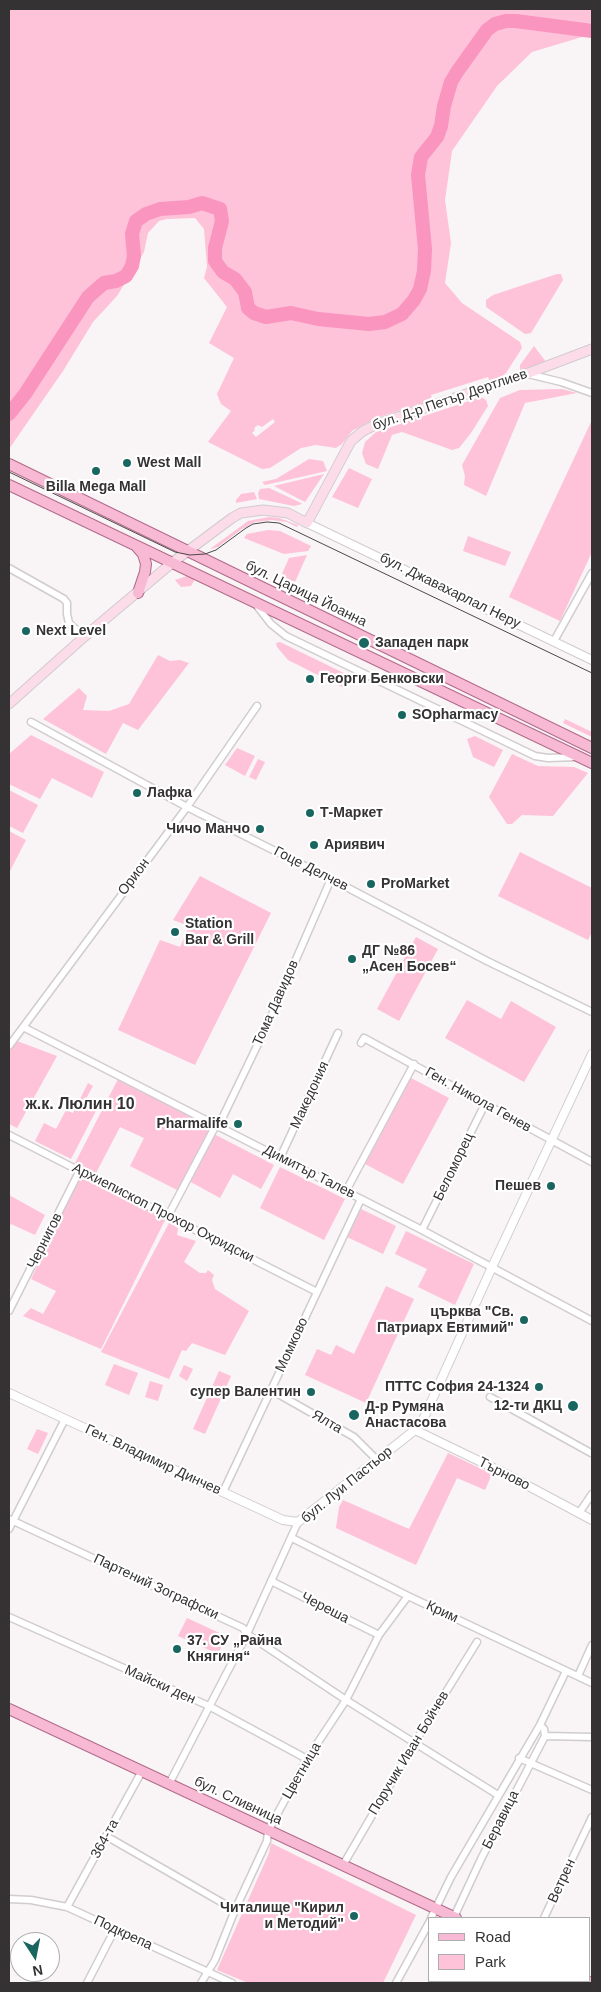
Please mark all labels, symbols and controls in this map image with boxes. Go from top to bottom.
street label: бул. Д-р Петър Дертлиев [370,366,530,434]
place label: West Mall [137,455,201,471]
marker: West Mall [121,457,133,469]
marker: Billa Mega Mall [90,465,102,477]
place label: Billa Mega Mall [46,479,146,495]
street label: бул. Джавахарлал Неру [377,550,523,632]
street label: бул. Царица Йоанна [243,557,369,631]
place label: Next Level [36,623,106,639]
marker: Next Level [20,625,32,637]
place label: Западен парк [375,635,469,651]
marker: Западен парк [357,636,371,650]
place label: Георги Бенковски [320,671,444,687]
marker: Георги Бенковски [304,673,316,685]
place label: SOpharmacy [412,707,498,723]
marker: SOpharmacy [396,709,408,721]
place label: Лафка [147,785,192,801]
marker: Лафка [131,787,143,799]
place label: Т-Маркет [320,805,383,821]
marker: Т-Маркет [304,807,316,819]
place label: Чичо Манчо [166,821,250,837]
marker: Чичо Манчо [254,823,266,835]
place label: Ариявич [324,837,385,853]
marker: Ариявич [308,839,320,851]
street label: Гоце Делчев [271,843,351,895]
street label: Орион [115,855,153,899]
place label: ProMarket [381,876,449,892]
marker: ProMarket [365,878,377,890]
place label: Station Bar & Grill [185,916,254,949]
marker: Station Bar & Grill [169,926,181,938]
place label: ДГ №86 „Асен Босев“ [362,943,456,976]
marker: ДГ №86 „Асен Босев“ [346,953,358,965]
street label: Тома Давидов [250,957,302,1049]
street label: Македония [287,1059,333,1131]
street label: Ген. Никола Генев [422,1064,534,1136]
district label: ж.к. Люлин 10 [25,1095,135,1115]
place label: Pharmalife [156,1116,228,1132]
marker: Pharmalife [232,1118,244,1130]
street label: Беломорец [430,1130,478,1204]
street label: Димитър Талев [260,1142,358,1202]
street label: Архиепископ Прохор Охридски [69,1160,257,1266]
place label: Пешев [495,1178,541,1194]
marker: Пешев [545,1180,557,1192]
street label: Чернигов [24,1210,66,1272]
place label: църква "Св. Патриарх Евтимий" [377,1304,514,1336]
marker: църква "Св. Патриарх Евтимий" [518,1314,530,1326]
street label: Момково [272,1315,312,1375]
place label: ПТТС София 24-1324 [385,1379,529,1395]
marker: ПТТС София 24-1324 [533,1381,545,1393]
place label: супер Валентин [190,1384,301,1400]
marker: супер Валентин [305,1386,317,1398]
place label: 12-ти ДКЦ [494,1398,562,1414]
place label: Д-р Румяна Анастасова [365,1399,446,1431]
marker: 12-ти ДКЦ [566,1399,580,1413]
street label: Ялта [309,1407,345,1437]
marker: Д-р Румяна Анастасова [347,1408,361,1422]
street label: Ген. Владимир Динчев [82,1421,224,1499]
street label: бул. Луи Пастьор [298,1443,396,1527]
street label: Търново [475,1454,533,1494]
street label: Партений Зографски [91,1551,221,1623]
street label: Череша [298,1589,352,1627]
street label: Крим [423,1597,461,1627]
place label: 37. СУ „Райна Княгиня“ [187,1633,282,1665]
marker: 37. СУ „Райна Княгиня“ [171,1643,183,1655]
street label: Майски ден [122,1662,198,1708]
street label: Поручик Иван Бойчев [365,1688,453,1818]
street label: Цветница [279,1740,325,1802]
street label: бул. Сливница [191,1773,285,1829]
street label: Беравица [479,1788,523,1852]
street label: 364-та [87,1817,123,1861]
street label: Ветрен [545,1856,579,1906]
place label: Читалище "Кирил и Методий" [220,1900,344,1932]
marker: Читалище "Кирил и Методий" [348,1910,360,1922]
street label: Подкрепа [91,1912,155,1954]
legend [428,1917,591,1982]
text: Road [475,1928,511,1945]
north arrow [10,1932,60,1982]
text: Park [475,1953,506,1970]
text: N [31,1962,44,1980]

